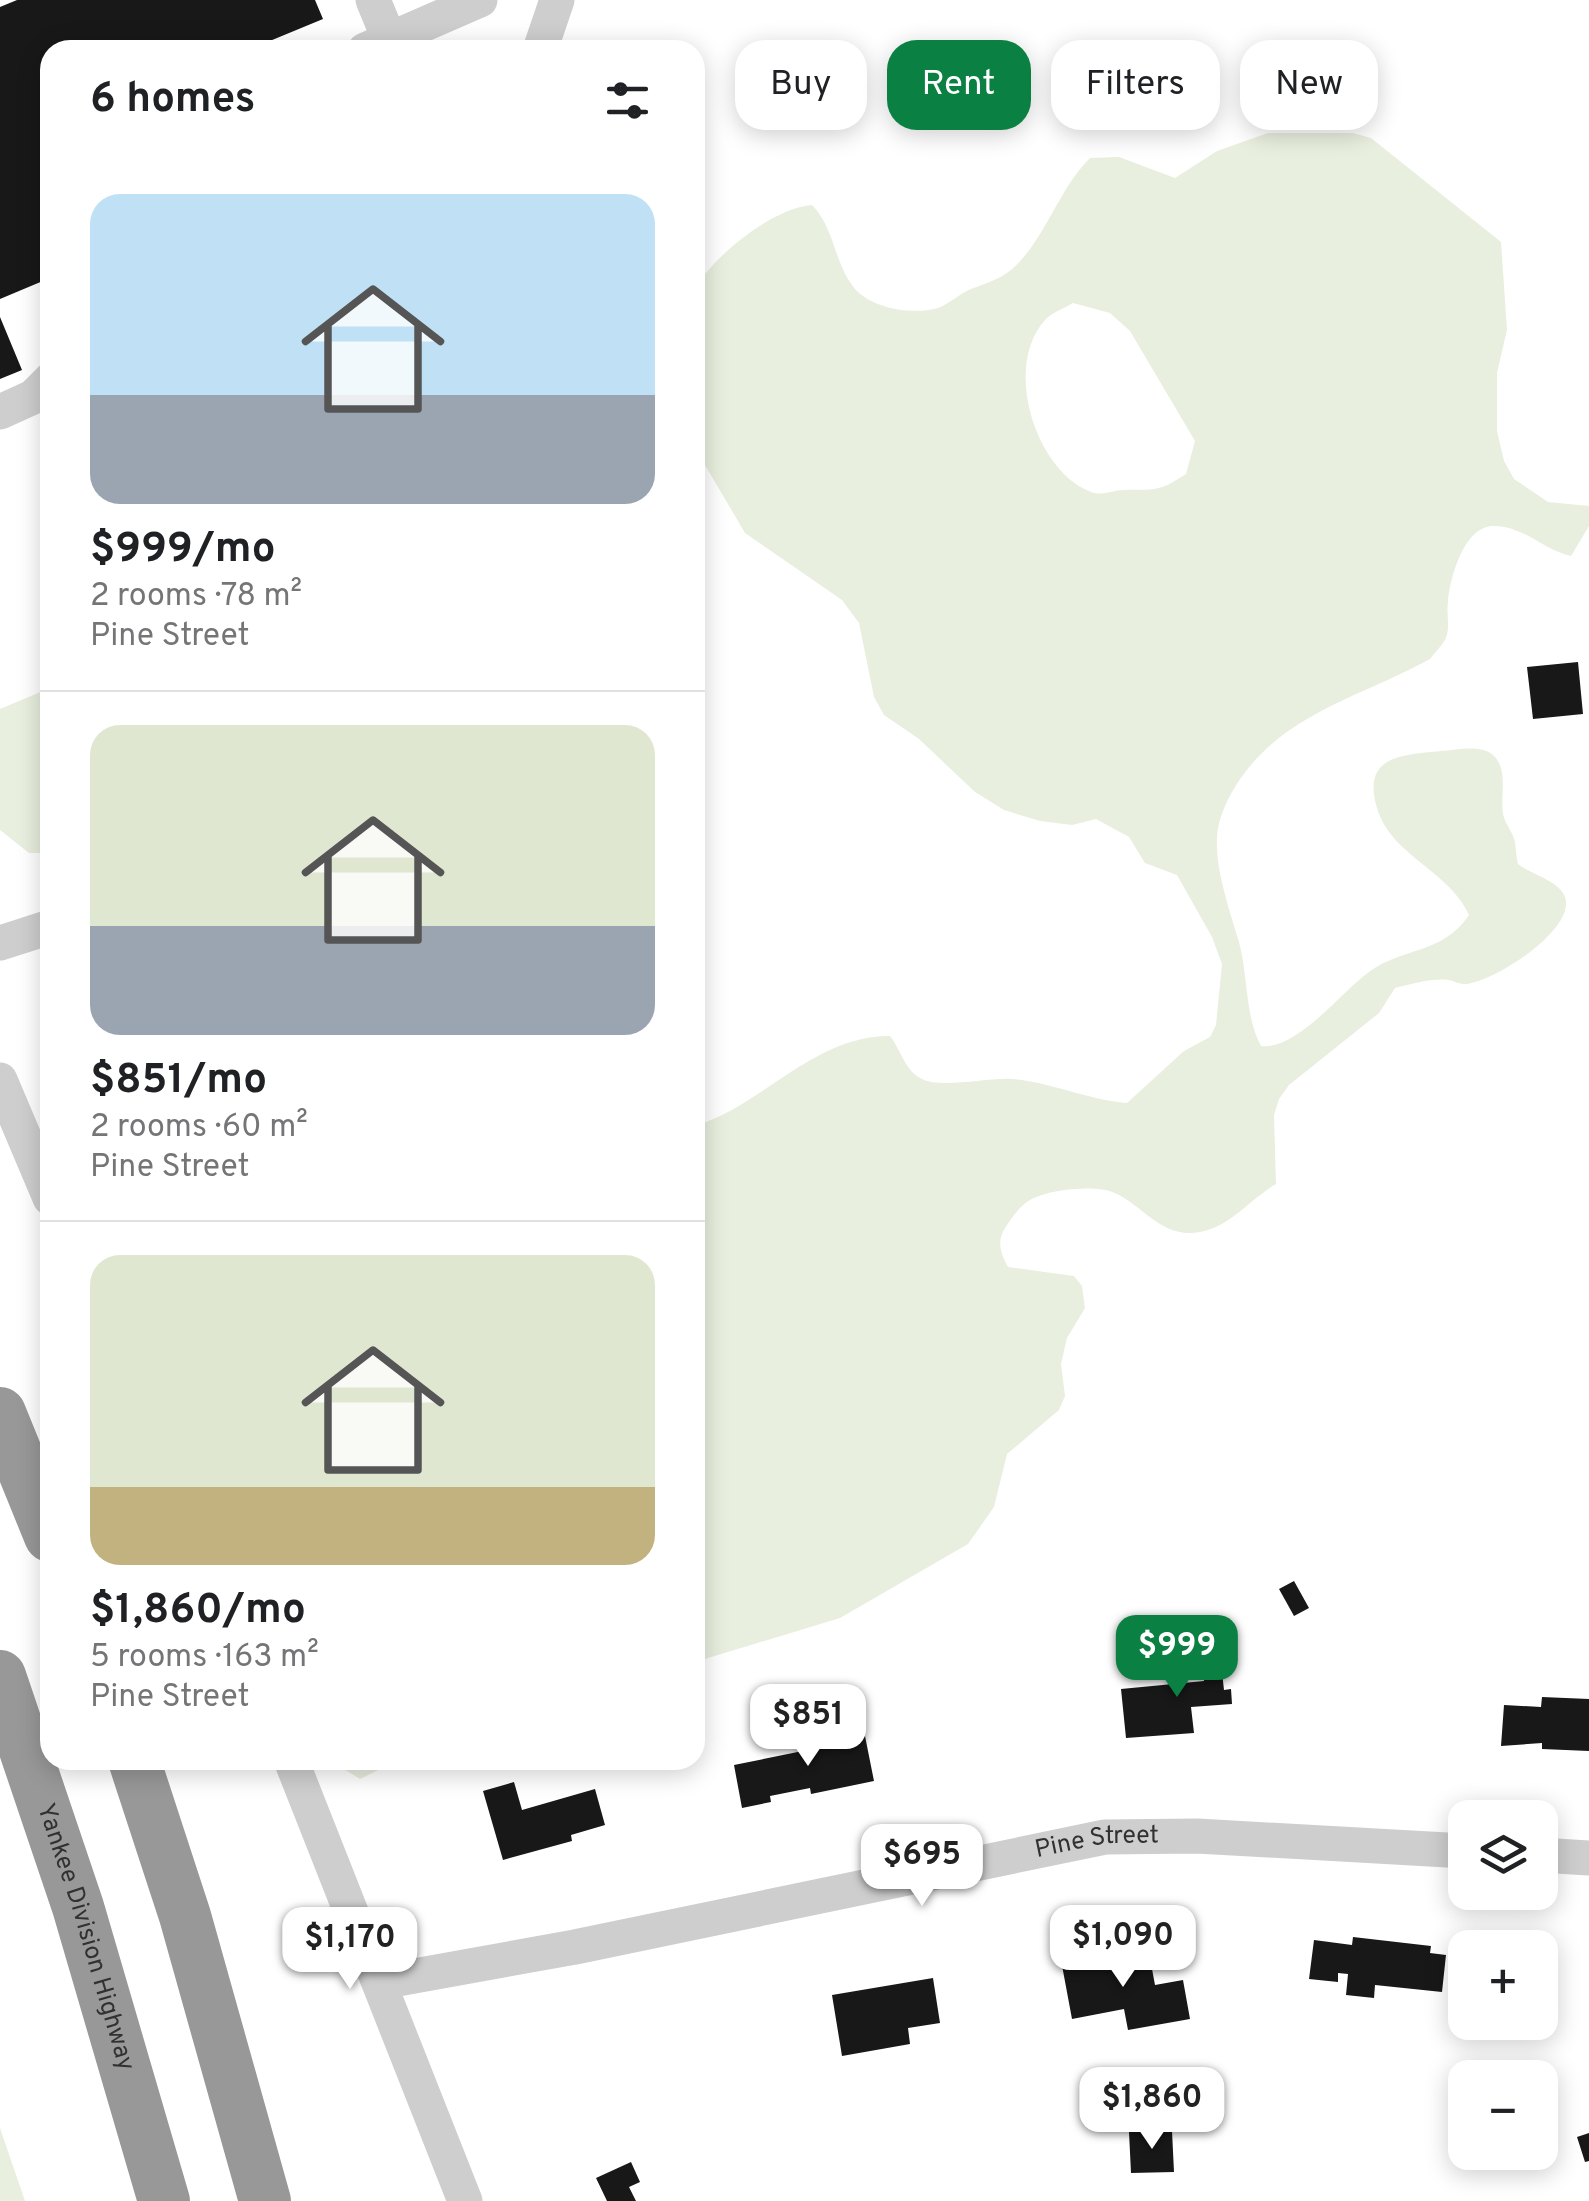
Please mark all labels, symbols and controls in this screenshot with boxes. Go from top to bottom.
chip: Buy [735,40,867,130]
chip: Rent [887,40,1031,130]
chip: Filters [1051,40,1220,130]
chip: New [1240,40,1378,130]
icon: filters [600,73,655,128]
text: 6 homes [90,74,255,127]
icon: home [283,259,463,439]
text: $999/mo [90,524,276,577]
text: 2 rooms · 78 m² [90,577,302,617]
text: Pine Street [90,617,250,657]
icon: home [283,790,463,970]
text: $851/mo [90,1055,267,1108]
text: 2 rooms · 60 m² [90,1108,308,1148]
text: Pine Street [90,1148,250,1188]
icon: home [283,1320,463,1500]
text: $1,860/mo [90,1585,306,1638]
pin: $999 [1118,1615,1236,1700]
text: $999 [1138,1627,1216,1667]
text: 5 rooms · 163 m² [90,1638,319,1678]
text: Pine Street [90,1678,250,1718]
pin: $851 [749,1684,867,1769]
text: $851 [772,1696,844,1736]
street label: Yankee Division Highway [28,1800,141,2075]
map controls [1448,1800,1558,2170]
button: layers [1448,1800,1558,1910]
street label: Pine Street [1032,1820,1159,1867]
pin: $695 [863,1824,981,1909]
text: $695 [883,1836,961,1876]
pin: $1,090 [1042,1905,1204,1990]
pin: $1,170 [269,1907,431,1992]
text: $1,090 [1072,1917,1174,1957]
text: $1,170 [304,1919,396,1959]
button: + [1448,1930,1558,2040]
button: − [1448,2060,1558,2170]
pin: $1,860 [1071,2067,1233,2152]
text: $1,860 [1101,2079,1203,2119]

